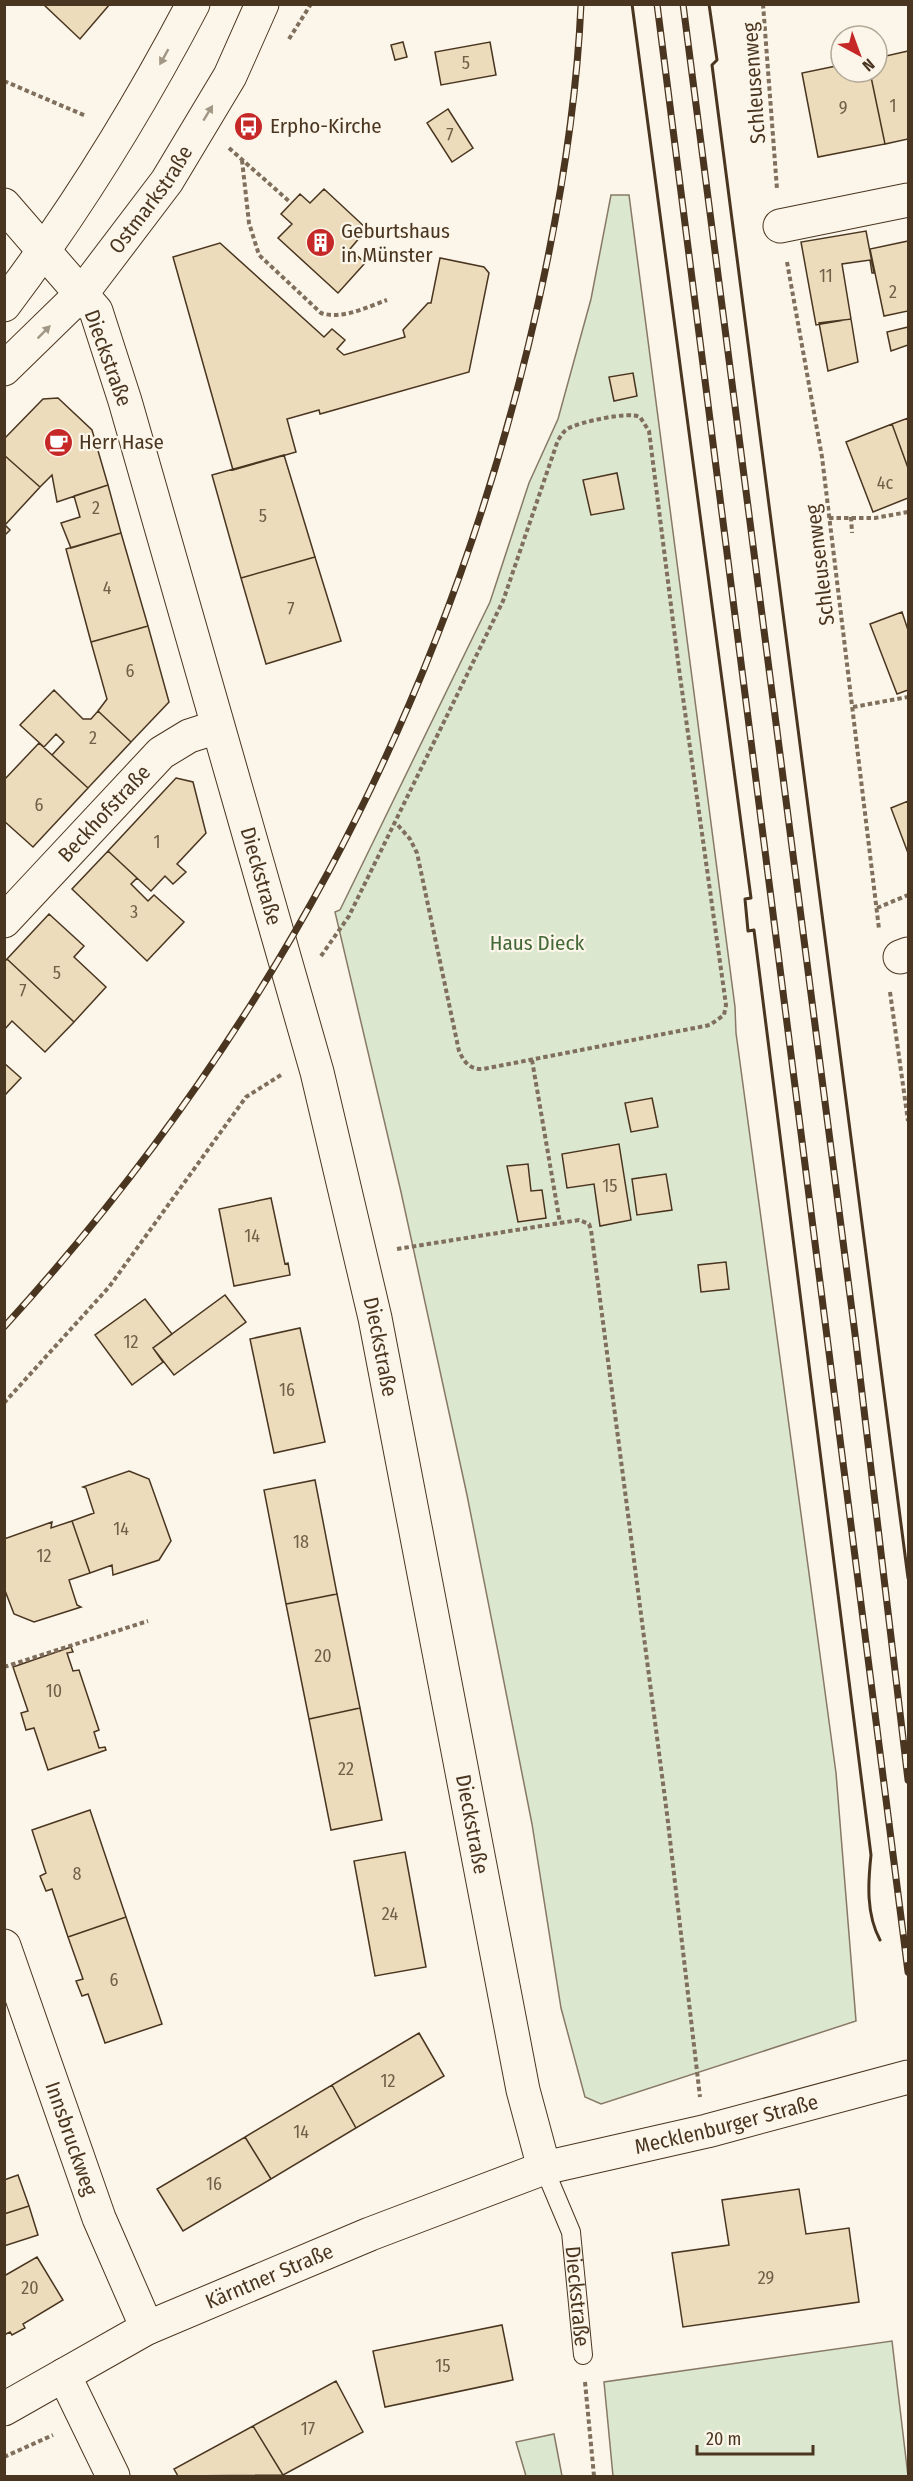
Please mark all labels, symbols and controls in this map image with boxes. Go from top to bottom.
street label: Schleusenweg [737,21,771,145]
north arrow [829,24,889,84]
one-way arrow [159,49,169,66]
house number: 5 [462,52,470,74]
text: N [859,55,878,75]
house number: 1 [889,95,897,117]
house number: 9 [839,97,847,119]
one-way arrow [202,105,213,121]
bus stop icon: Erpho-Kirche [233,110,265,142]
place label: Erpho-Kirche [270,113,382,139]
house number: 7 [446,124,454,146]
street label: Ostmarkstraße [103,141,198,259]
place label: Geburtshaus in Münster [341,218,450,268]
building icon: Geburtshaus in Münster [304,227,336,259]
house number: 11 [819,265,833,287]
house number: 2 [889,281,897,303]
street label: Dieckstraße [79,306,137,410]
one-way arrow [36,325,50,339]
cafe icon: Herr Hase [42,426,74,458]
place label: Herr Hase [79,429,164,455]
house number: 4c [877,472,894,494]
house number: 2 [92,497,100,519]
street label: Schleusenweg [800,503,840,627]
house number: 5 [259,505,267,527]
house number: 4 [103,577,112,599]
house number: 7 [287,598,295,620]
house number: 6 [126,660,135,682]
house number: 2 [89,727,97,749]
street label: Beckhofstraße [53,760,156,868]
house number: 6 [35,794,44,816]
street label: Dieckstraße [235,824,287,928]
house number: 1 [153,831,161,853]
house number: 3 [130,901,138,923]
park label: Haus Dieck [490,930,584,956]
house number: 5 [53,962,61,984]
house number: 7 [19,980,27,1002]
house number: 15 [602,1175,618,1197]
house number: 14 [244,1225,260,1247]
street label: Dieckstraße [358,1294,403,1399]
house number: 12 [124,1331,139,1353]
house number: 16 [279,1379,295,1401]
house number: 14 [113,1518,129,1540]
house number: 18 [293,1531,309,1553]
house number: 12 [37,1545,52,1567]
house number: 20 [314,1645,332,1667]
house number: 10 [46,1680,62,1702]
house number: 22 [338,1758,354,1780]
street label: Dieckstraße [450,1772,494,1876]
house number: 8 [73,1863,82,1885]
house number: 24 [382,1903,398,1925]
house number: 6 [110,1969,119,1991]
house number: 12 [381,2070,396,2092]
street label: Innsbruckweg [39,2078,103,2199]
street label: Mecklenburger Straße [632,2089,821,2160]
house number: 14 [293,2121,309,2143]
house number: 16 [206,2173,222,2195]
street label: Kärntner Straße [201,2238,337,2315]
street label: Dieckstraße [559,2245,595,2348]
house number: 29 [758,2267,774,2289]
house number: 20 [21,2277,39,2299]
house number: 15 [435,2355,451,2377]
house number: 17 [301,2418,315,2440]
scale bar [697,2418,812,2456]
text: 20 m [706,2428,741,2450]

